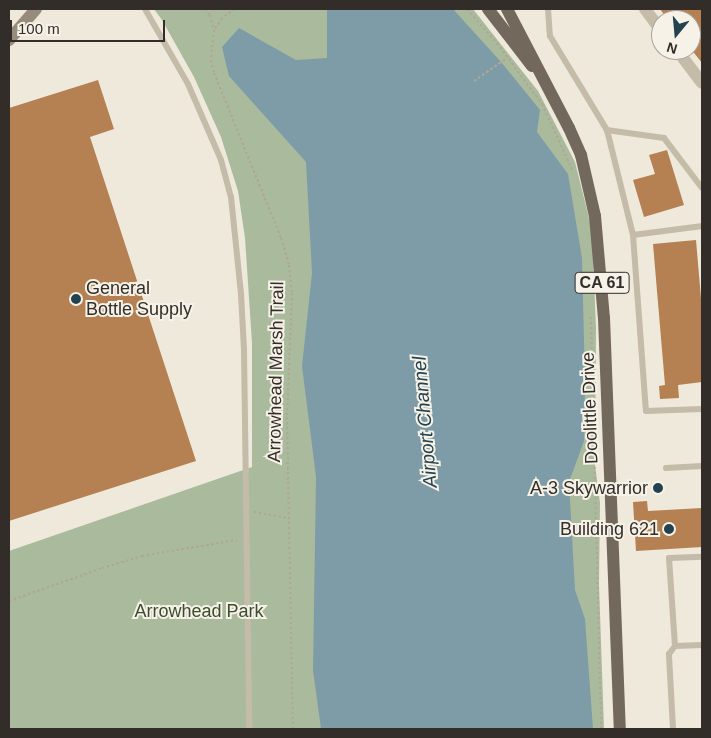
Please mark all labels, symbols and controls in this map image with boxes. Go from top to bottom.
scale bar [12,10,168,42]
north arrow [651,10,701,60]
text: 100 m [18,20,60,37]
text: N [665,39,679,58]
road number: CA 61 [573,270,631,296]
place label: General Bottle Supply [86,278,192,320]
street label: Arrowhead Marsh Trail [264,281,288,463]
marker: General Bottle Supply [70,293,82,305]
street label: Doolittle Drive [577,352,603,464]
water label: Airport Channel [408,355,442,489]
place label: A-3 Skywarrior [530,477,648,499]
marker: A-3 Skywarrior [652,482,664,494]
place label: Building 621 [560,518,659,540]
marker: Building 621 [663,523,675,535]
park label: Arrowhead Park [134,600,264,622]

